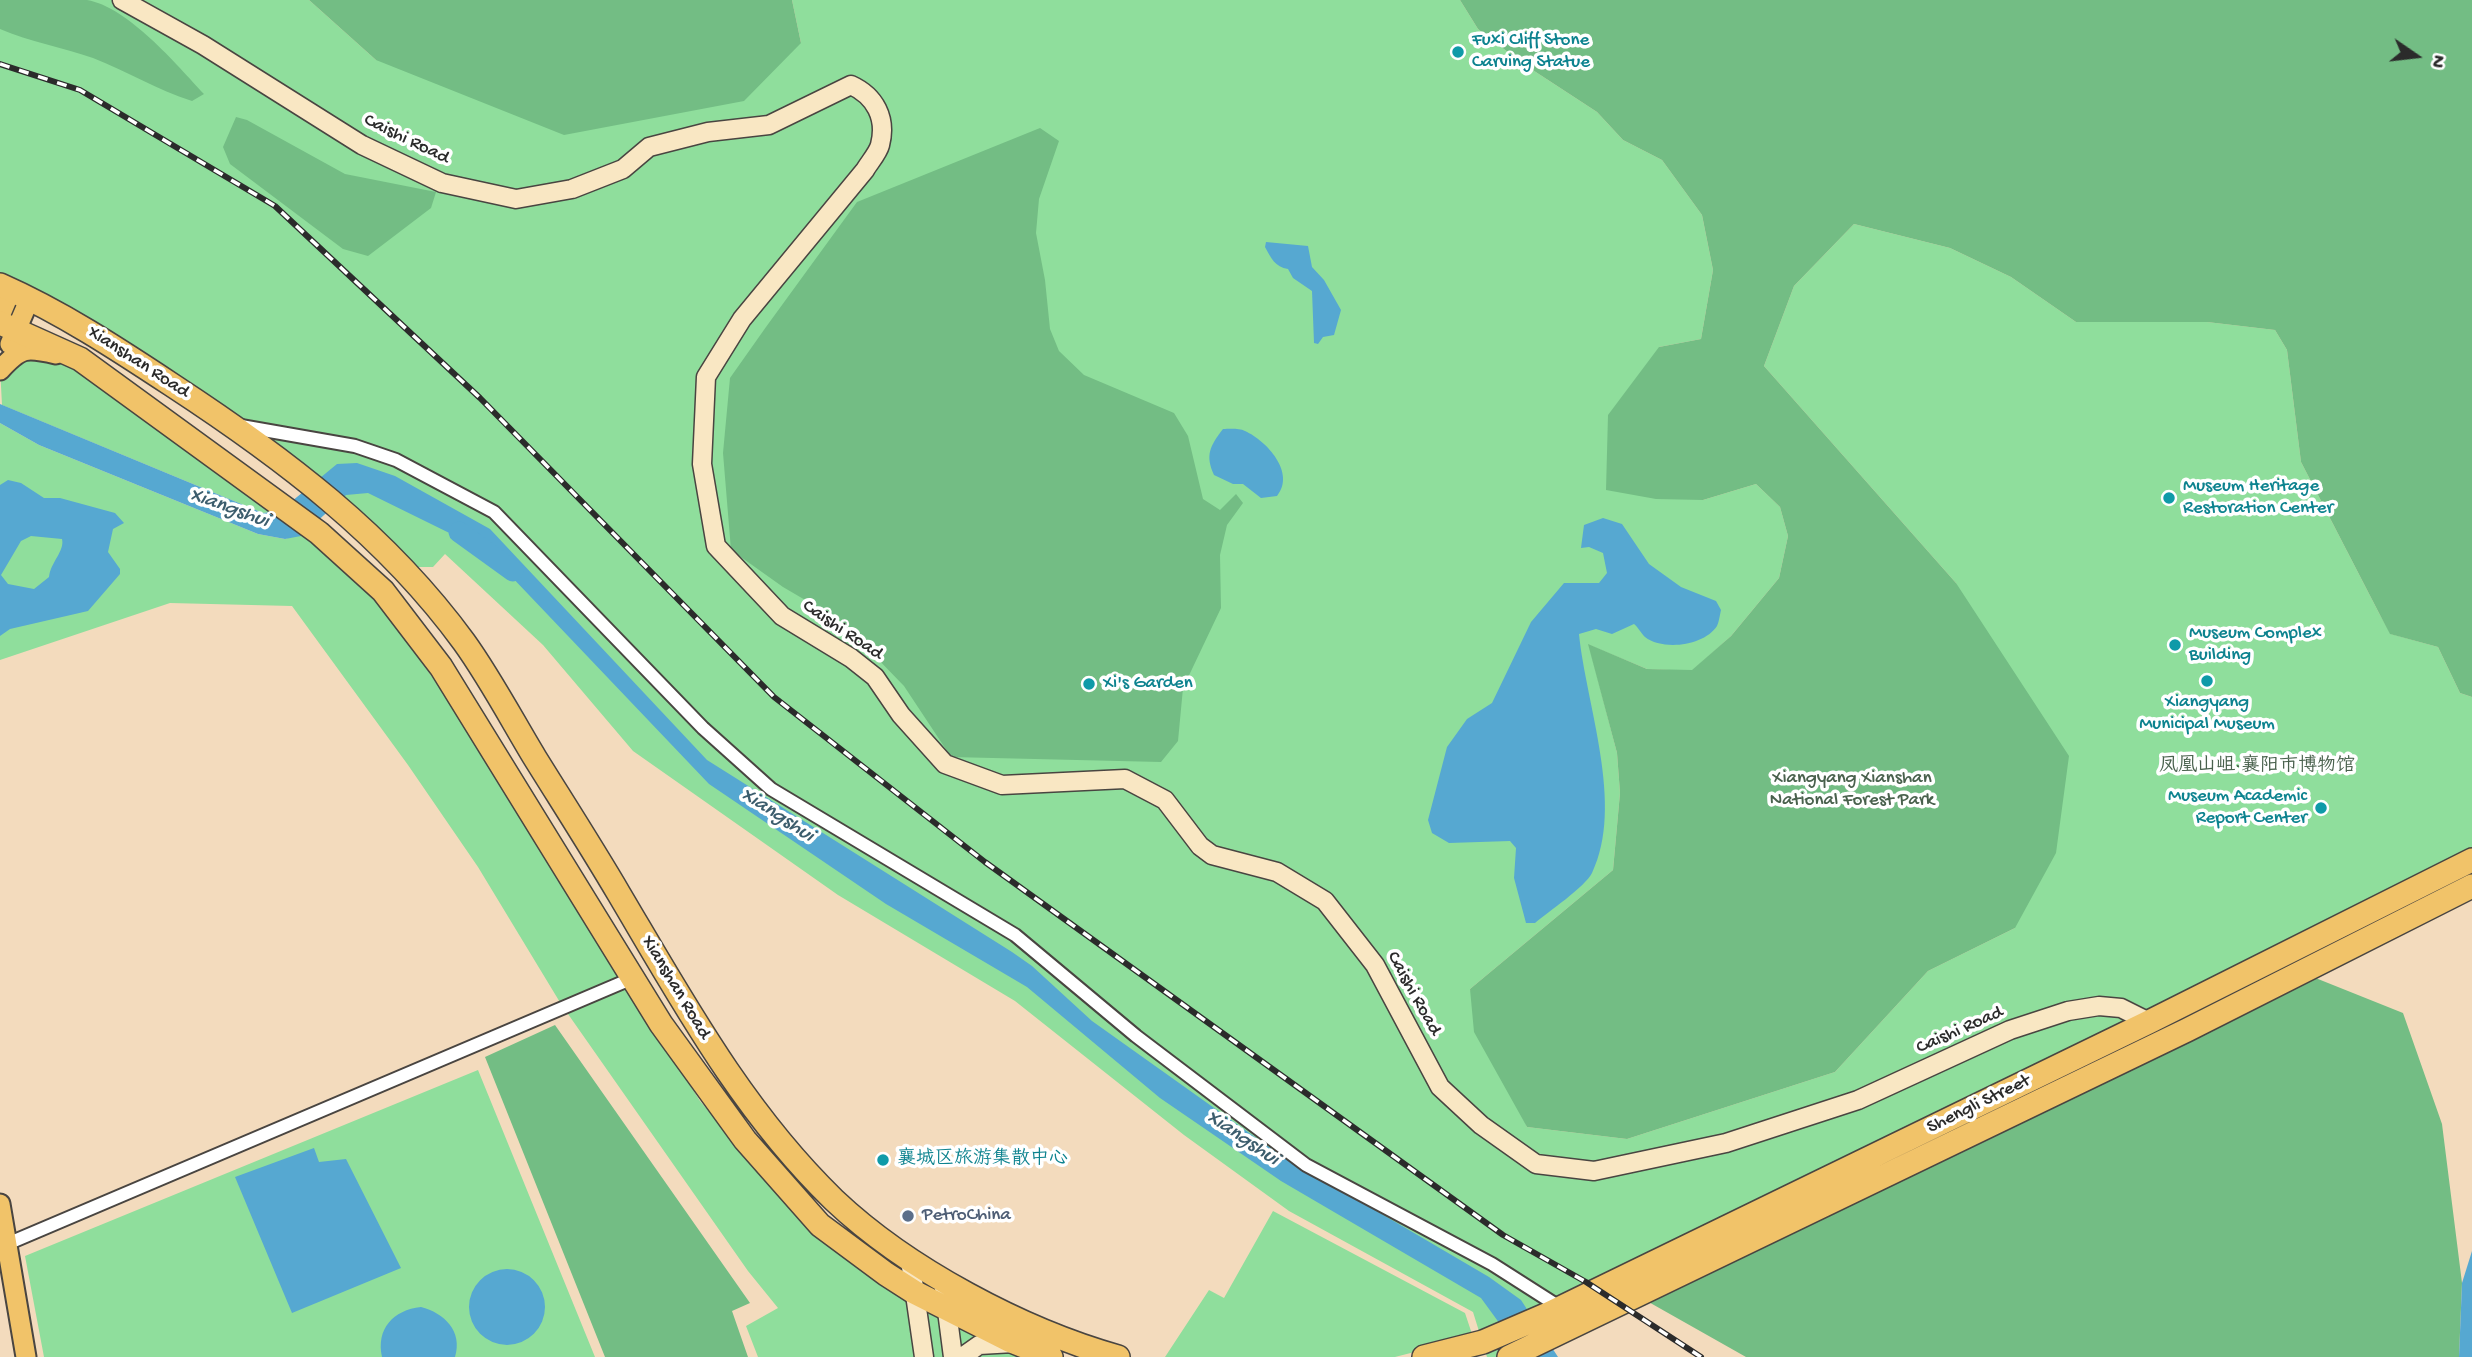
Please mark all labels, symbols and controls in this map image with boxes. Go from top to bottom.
north arrow [2381,21,2451,91]
place label: Fuxi Cliff Stone Carving Statue [1472,30,1590,74]
marker: Fuxi Cliff Stone Carving Statue [1450,44,1466,60]
text: N [2424,52,2450,70]
street label: Caishi Road [360,110,452,170]
street label: Xianshan Road [83,322,193,404]
place label: Museum Heritage Restoration Center [2183,476,2333,520]
water label: Xiangshui [186,483,272,535]
marker: Museum Heritage Restoration Center [2161,490,2177,506]
street label: Caishi Road [797,596,887,666]
place label: Museum Complex Building [2189,623,2322,667]
marker: Museum Complex Building [2167,637,2183,653]
place label: Xi's Garden [1103,673,1193,695]
marker: Xiangyang Municipal Museum [2199,673,2215,689]
marker: Xi's Garden [1081,676,1097,692]
place label: Xiangyang Municipal Museum [2139,692,2275,736]
park label: 凤凰山岨·襄阳市博物馆 [2159,756,2355,778]
park label: Xiangyang Xianshan National Forest Park [1770,768,1934,812]
water label: Xiangshui [735,783,819,849]
place label: Museum Academic Report Center [2168,786,2307,830]
marker: Museum Academic Report Center [2313,800,2329,816]
street label: Xianshan Road [635,932,715,1044]
street label: Caishi Road [1381,948,1445,1040]
street label: Caishi Road [1913,1002,2007,1060]
street label: Shengli Street [1924,1070,2034,1140]
water label: Xiangshui [1201,1105,1283,1173]
place label: 襄城区旅游集散中心 [897,1149,1068,1171]
marker: 襄城区旅游集散中心 [875,1152,891,1168]
place label: PetroChina [922,1205,1011,1227]
marker: PetroChina [900,1208,916,1224]

